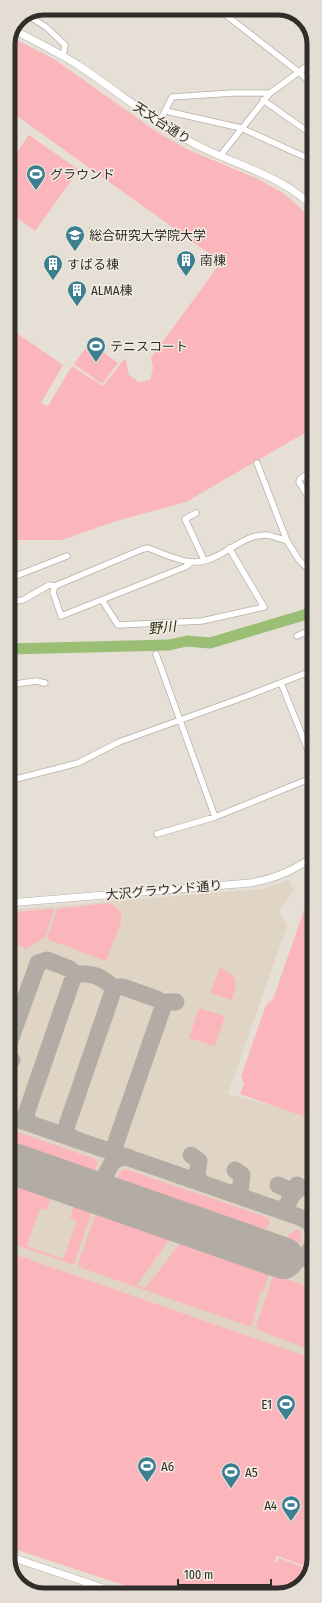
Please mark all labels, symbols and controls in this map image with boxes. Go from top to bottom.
street label: 天文台通り [131,99,193,147]
sports icon: グラウンド [25,163,47,191]
place label: グラウンド [50,167,115,182]
school or university icon: 総合研究大学院大学 [64,224,86,252]
place label: 総合研究大学院大学 [89,228,206,243]
building icon: 南棟 [175,249,197,277]
building icon: すばる棟 [42,253,64,281]
place label: 南棟 [200,253,226,268]
place label: すばる棟 [67,257,119,272]
building icon: ALMA棟 [66,279,88,307]
place label: ALMA棟 [91,283,133,298]
sports icon: テニスコート [85,335,107,363]
place label: テニスコート [110,339,188,354]
water label: 野川 [147,618,179,638]
street label: 大沢グラウンド通り [105,877,223,903]
sports icon: E1 [275,1393,297,1421]
place label: E1 [261,1397,272,1412]
sports icon: A6 [136,1455,158,1483]
place label: A6 [161,1459,174,1474]
sports icon: A5 [220,1461,242,1489]
place label: A5 [245,1465,258,1480]
sports icon: A4 [280,1494,302,1522]
place label: A4 [264,1498,277,1513]
scale bar [178,1561,271,1587]
text: 100 m [184,1568,213,1582]

